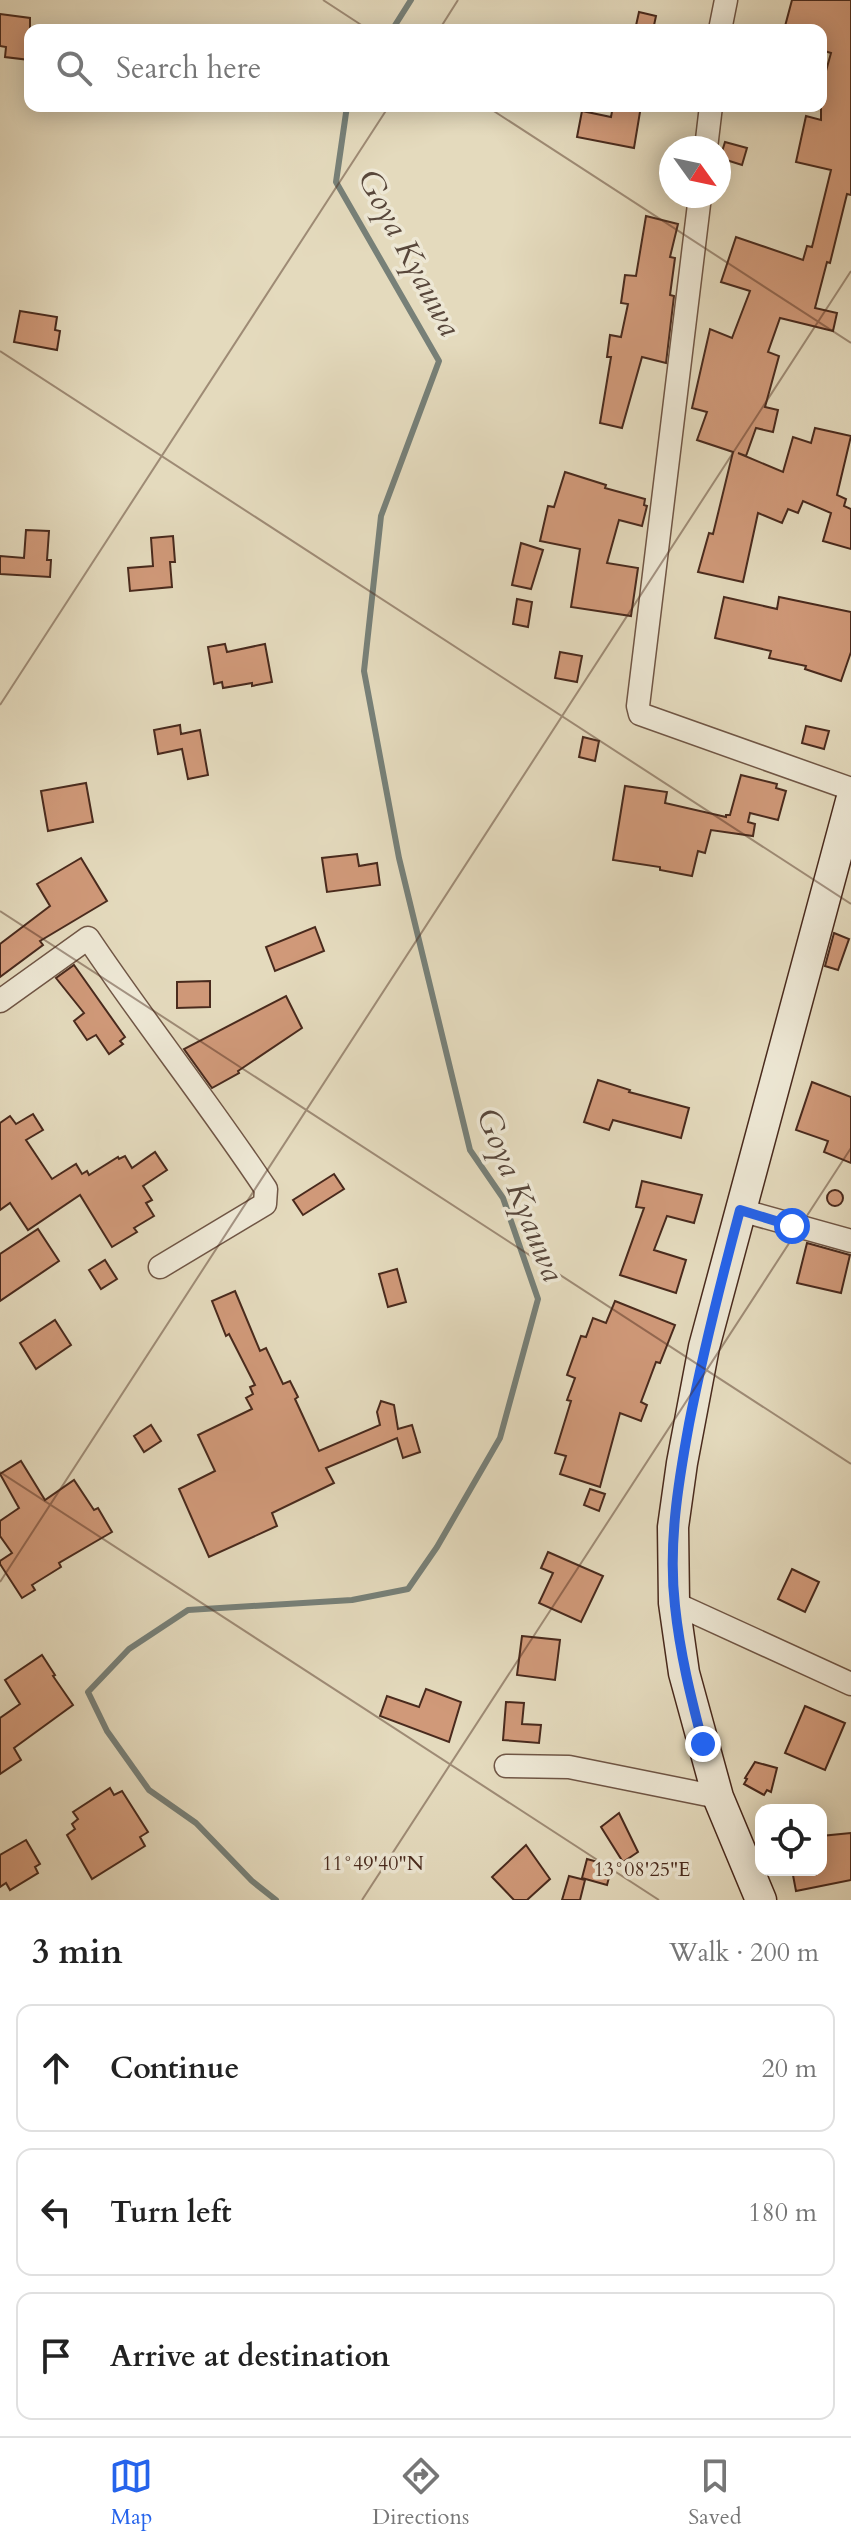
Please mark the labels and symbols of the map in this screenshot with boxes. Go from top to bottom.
north arrow [659,136,731,208]
water label: Goya Kyauwa [347,162,471,344]
water label: Goya Kyauwa [465,1102,575,1288]
route start [774,1208,810,1244]
route end [685,1726,721,1762]
text: 11°49'40"N [322,1850,424,1877]
text: 13°08'25"E [594,1856,690,1883]

